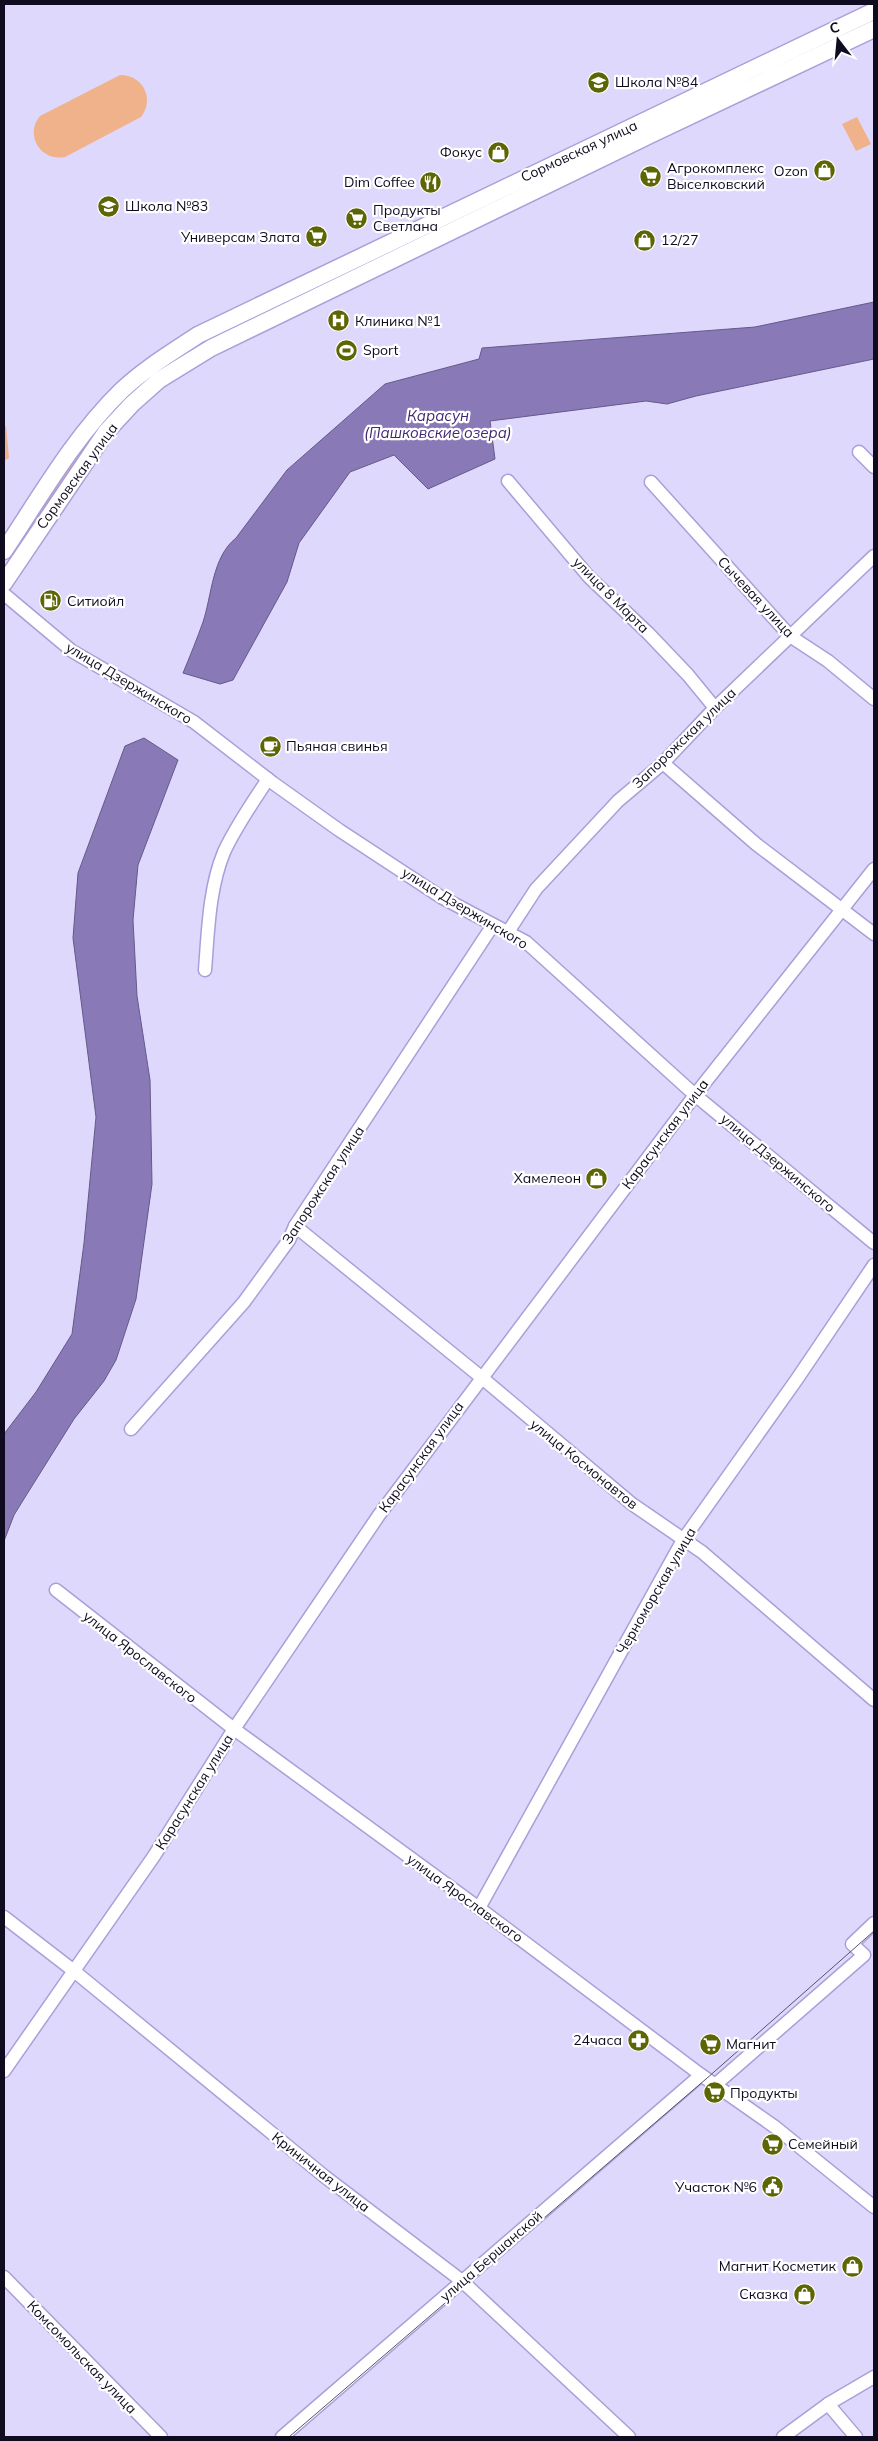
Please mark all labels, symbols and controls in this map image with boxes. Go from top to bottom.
north arrow [813,15,863,65]
text: С [827,18,842,37]
school or university icon: Школа №84 [587,70,611,94]
place label: Школа №84 [615,73,699,91]
street label: Сормовская улица [518,116,640,186]
shop icon: Фокус [486,140,510,164]
place label: Фокус [440,143,482,161]
place label: Агрокомплекс Выселковский [667,159,765,193]
shop icon: Ozon [812,159,836,183]
place label: Ozon [774,162,808,180]
supermarket icon: Агрокомплекс Выселковский [639,164,663,188]
restaurant icon: Dim Coffee [419,170,443,194]
place label: Dim Coffee [344,173,415,191]
school or university icon: Школа №83 [97,194,121,218]
place label: Школа №83 [125,197,208,215]
place label: Продукты Светлана [373,201,441,235]
supermarket icon: Продукты Светлана [345,206,369,230]
supermarket icon: Универсам Злата [304,225,328,249]
place label: Универсам Злата [180,228,300,246]
shop icon: 12/27 [633,228,657,252]
place label: 12/27 [661,231,699,249]
hospital icon: Клиника №1 [327,309,351,333]
place label: Клиника №1 [355,312,441,330]
sports icon: Sport [335,338,359,362]
place label: Sport [363,341,399,359]
water label: Карасун (Пашковские озера) [364,406,512,442]
street label: Сормовская улица [32,419,122,533]
street label: улица 8 Марта [569,553,653,637]
street label: Сычевая улица [714,553,798,641]
fuel station icon: Ситиойл [39,589,63,613]
place label: Ситиойл [67,592,124,610]
street label: улица Дзержинского [63,638,195,728]
street label: Запорожская улица [628,684,740,792]
cafe icon: Пьяная свинья [258,734,282,758]
place label: Пьяная свинья [286,737,388,755]
street label: улица Дзержинского [399,863,531,953]
street label: Карасунская улица [618,1075,712,1193]
street label: улица Дзержинского [717,1110,839,1216]
street label: Запорожская улица [278,1122,368,1248]
shop icon: Хамелеон [585,1166,609,1190]
place label: Хамелеон [514,1169,581,1187]
street label: Карасунская улица [375,1398,467,1516]
street label: улица Космонавтов [526,1415,642,1513]
street label: Черноморская улица [612,1524,700,1658]
street label: улица Ярославского [79,1607,201,1707]
street label: Карасунская улица [151,1731,237,1853]
street label: улица Ярославского [403,1850,527,1946]
pharmacy icon: 24часа [626,2028,650,2052]
place label: 24часа [573,2031,622,2049]
supermarket icon: Магнит [698,2032,722,2056]
place label: Магнит [726,2035,776,2053]
supermarket icon: Продукты [702,2081,726,2105]
place label: Продукты [730,2084,798,2102]
street label: Криничная улица [268,2128,374,2216]
supermarket icon: Семейный [760,2132,784,2156]
place label: Семейный [788,2135,858,2153]
public building icon: Участок №6 [761,2175,785,2199]
place label: Участок №6 [674,2178,757,2196]
street label: улица Бершанской [436,2207,546,2305]
shop icon: Магнит Косметик [840,2254,864,2278]
place label: Магнит Косметик [719,2257,836,2275]
shop icon: Сказка [792,2282,816,2306]
place label: Сказка [739,2285,788,2303]
street label: Комсомольская улица [23,2297,141,2417]

